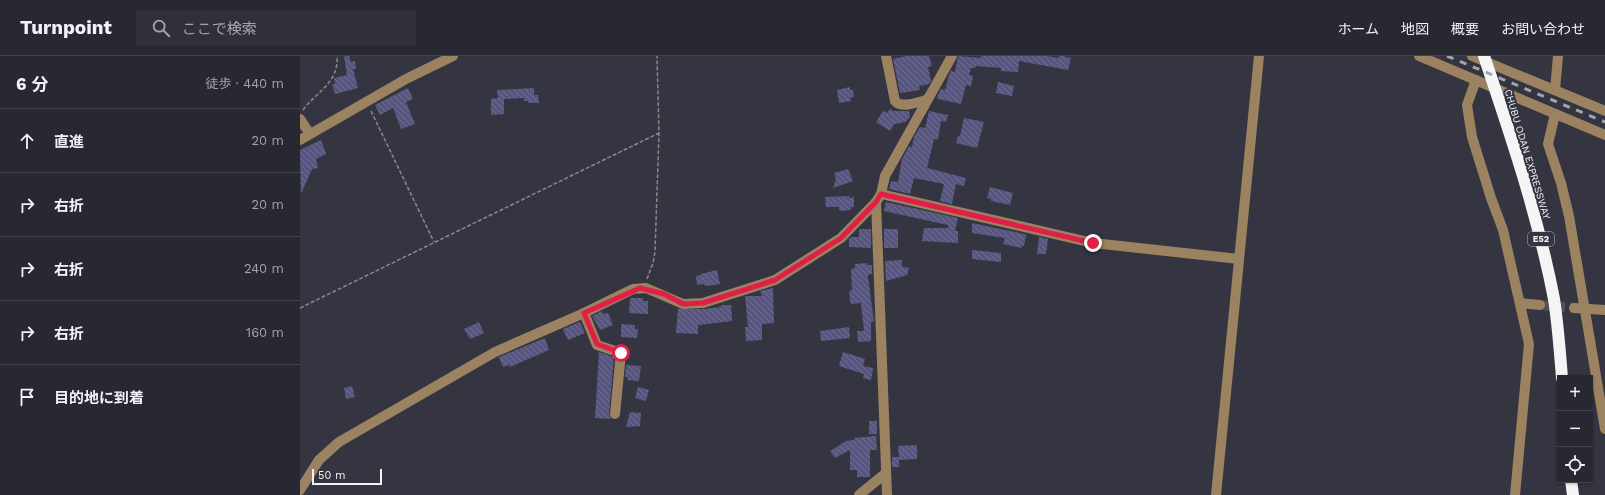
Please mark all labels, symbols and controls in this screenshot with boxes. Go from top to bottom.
search box [136,10,416,46]
text: Turnpoint [20,16,112,39]
icon: search [150,17,172,39]
text: ここで検索 [182,20,257,38]
text: ホーム [1337,21,1379,37]
text: 地図 [1401,21,1429,37]
text: 概要 [1451,21,1479,37]
text: お問い合わせ [1501,21,1585,37]
text: 6 分 [16,74,48,94]
text: 徒歩 · 440 m [205,76,284,91]
street label: CHUBU ODAN EXPRESSWAY [1502,88,1553,221]
icon: ahead [16,130,38,152]
text: 直進 [54,133,84,151]
text: 20 m [252,133,284,148]
icon: right [16,194,38,216]
text: 右折 [54,197,84,215]
text: 20 m [252,197,284,212]
road number: E52 [1528,232,1554,246]
route end [1084,234,1102,252]
icon: right [16,258,38,280]
text: 右折 [54,261,84,279]
text: 240 m [244,261,284,276]
icon: right [16,322,38,344]
text: 右折 [54,325,84,343]
text: 160 m [246,325,284,340]
route start [612,344,630,362]
map controls [1557,375,1593,483]
button: + [1557,375,1593,411]
icon: arrive [16,386,38,408]
text: 目的地に到着 [54,389,144,407]
button: − [1557,411,1593,447]
button: locate [1557,447,1593,483]
scale bar [312,467,382,486]
text: 50 m [318,469,345,482]

